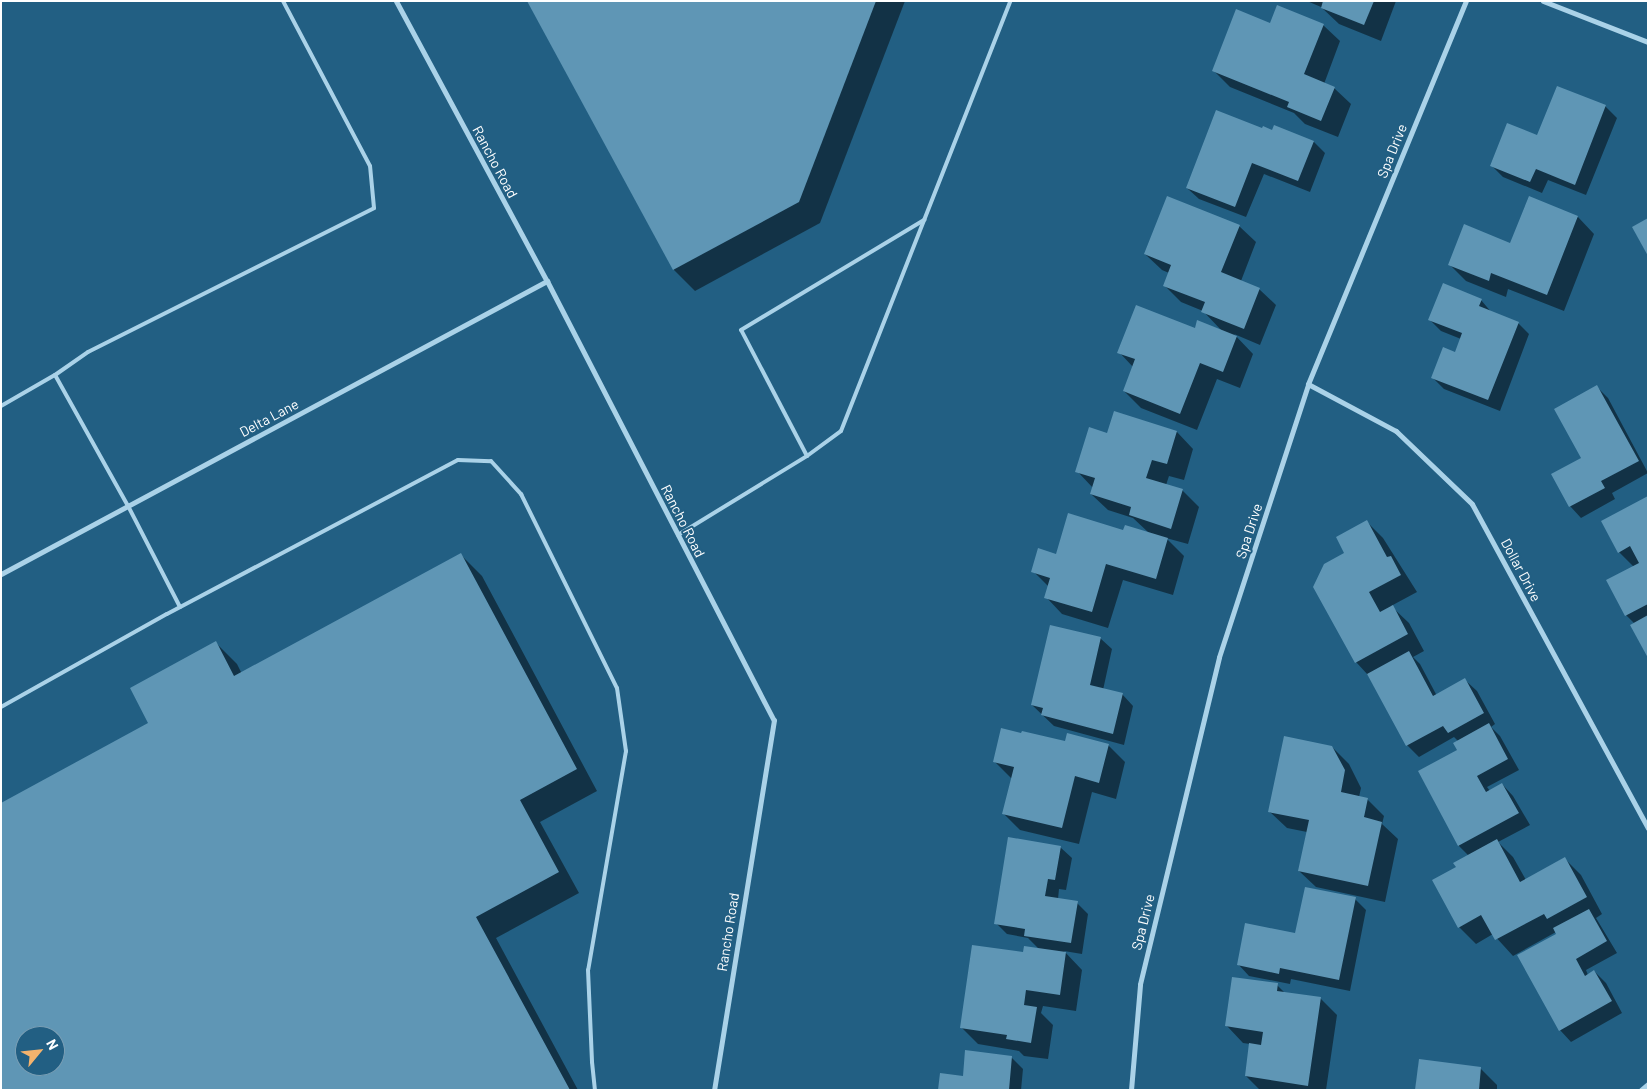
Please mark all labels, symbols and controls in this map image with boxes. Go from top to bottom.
street label: Spa Drive [1374,121,1410,181]
street label: Rancho Road [469,123,521,201]
street label: Delta Lane [237,395,301,441]
street label: Rancho Road [658,482,708,560]
street label: Spa Drive [1232,501,1266,561]
street label: Dollar Drive [1497,536,1545,604]
street label: Rancho Road [714,892,742,972]
street label: Spa Drive [1128,892,1158,952]
north arrow [15,1026,65,1076]
text: N [43,1036,62,1052]

